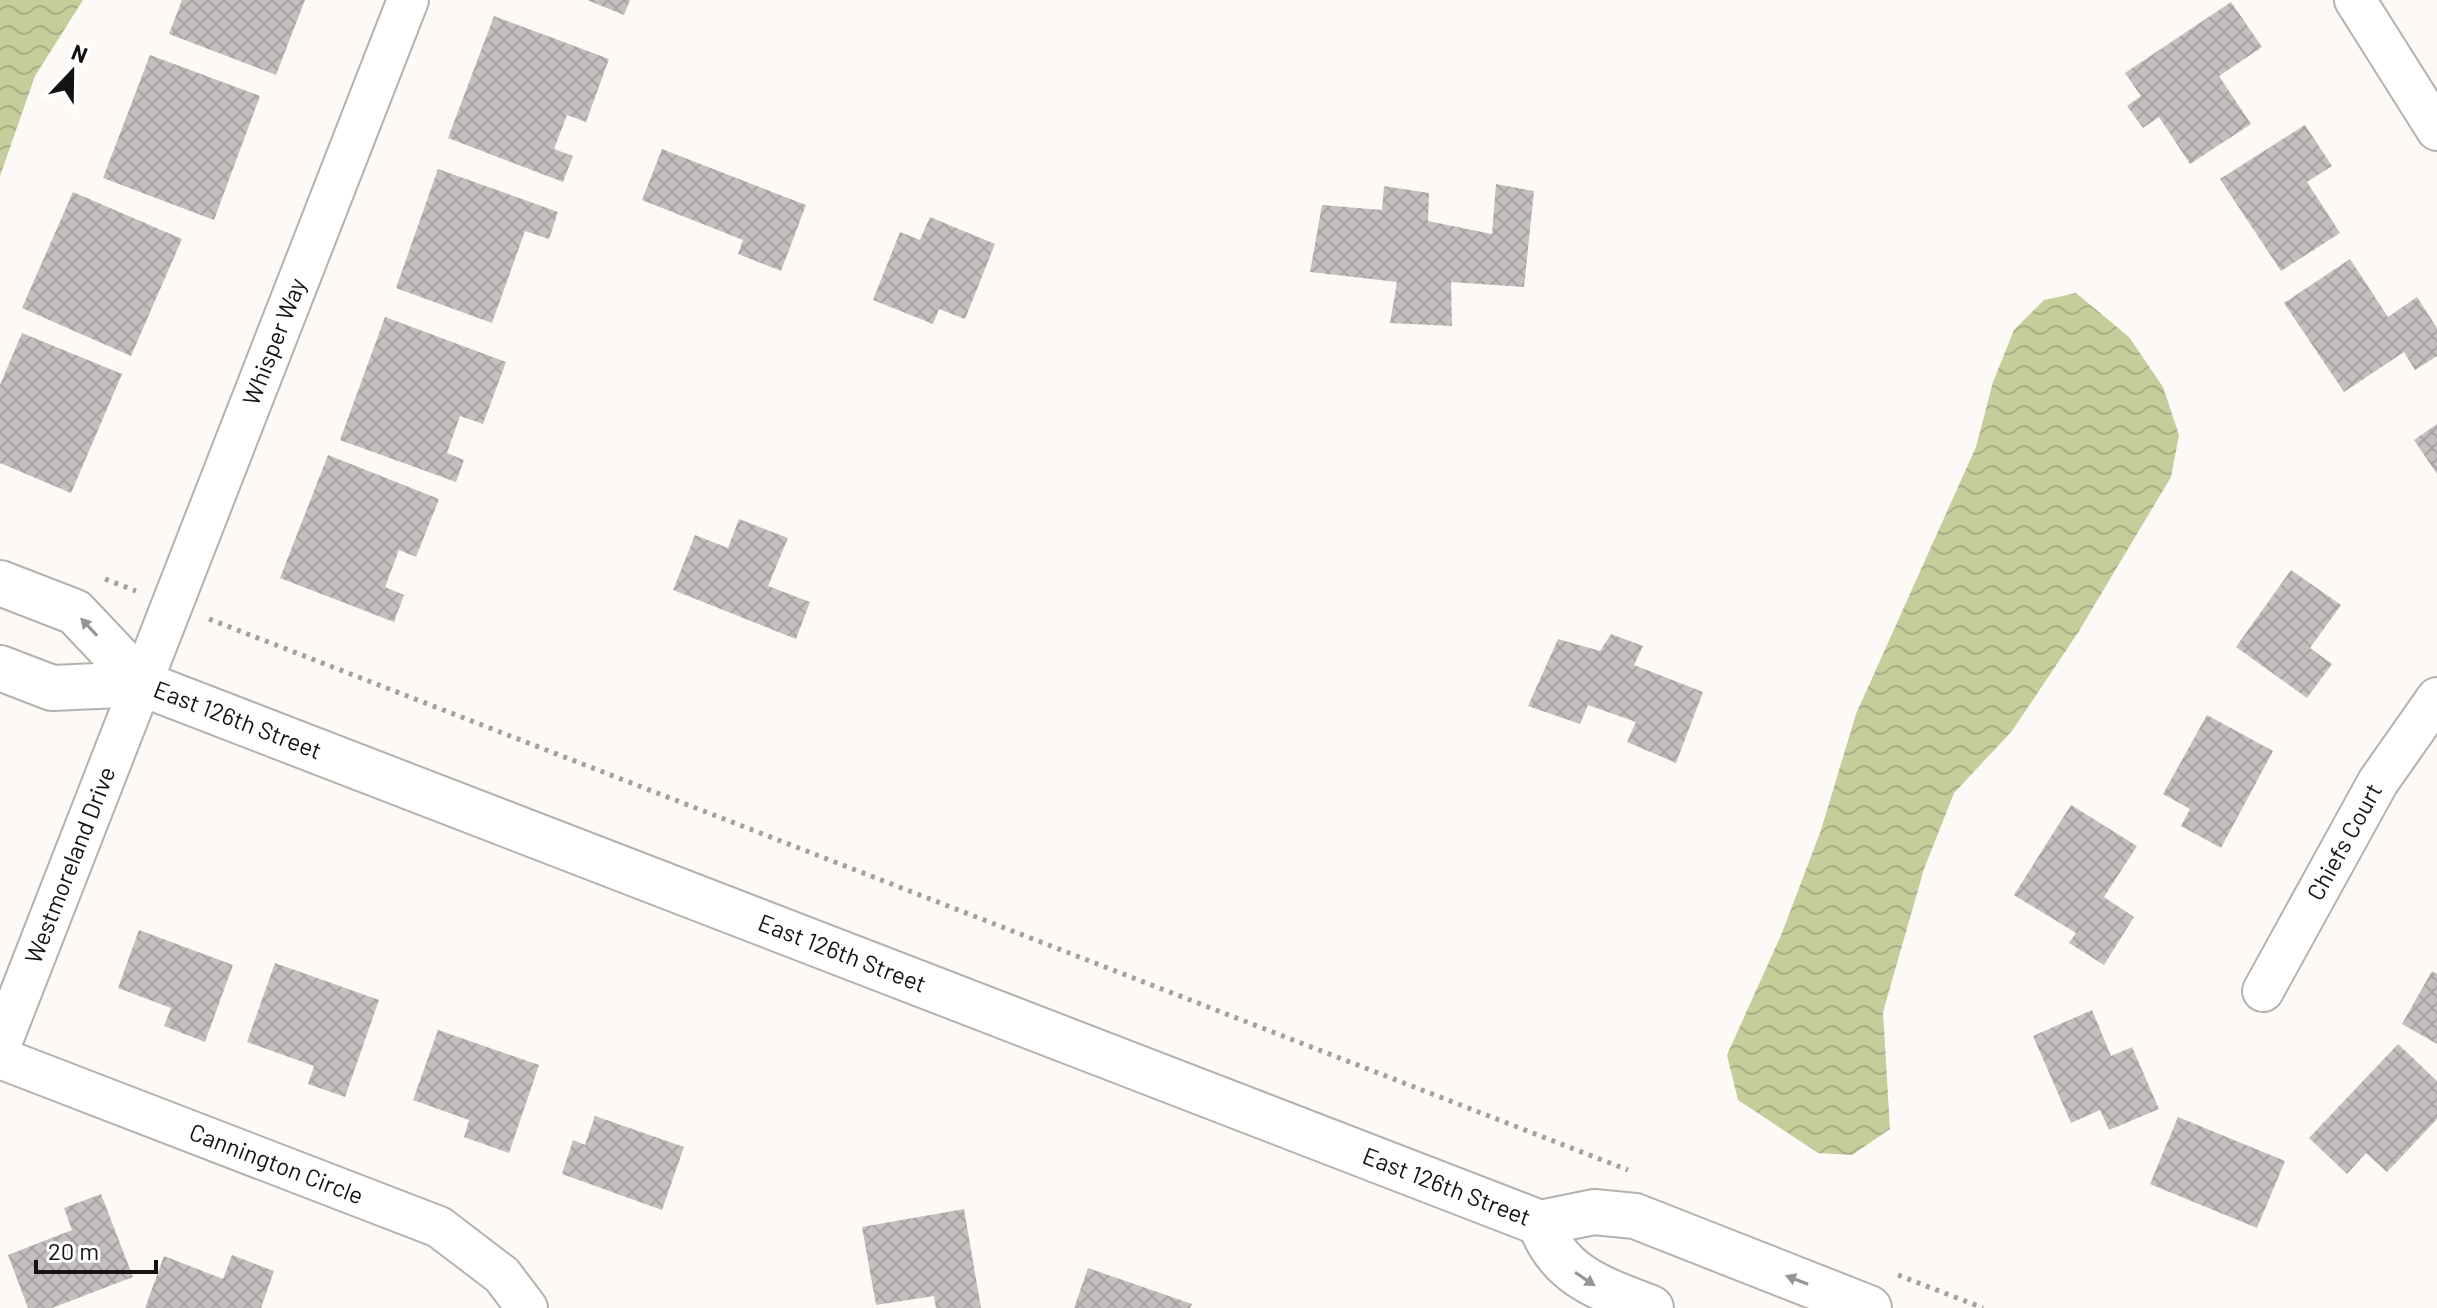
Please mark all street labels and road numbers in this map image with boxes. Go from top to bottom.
street label: Whisper Way [235,273,311,409]
street label: East 126th Street [150,674,326,765]
street label: Westmoreland Drive [18,762,121,967]
street label: Chiefs Court [2300,778,2387,905]
street label: East 126th Street [754,907,931,998]
street label: Cannington Circle [186,1116,368,1209]
street label: East 126th Street [1359,1140,1535,1231]

